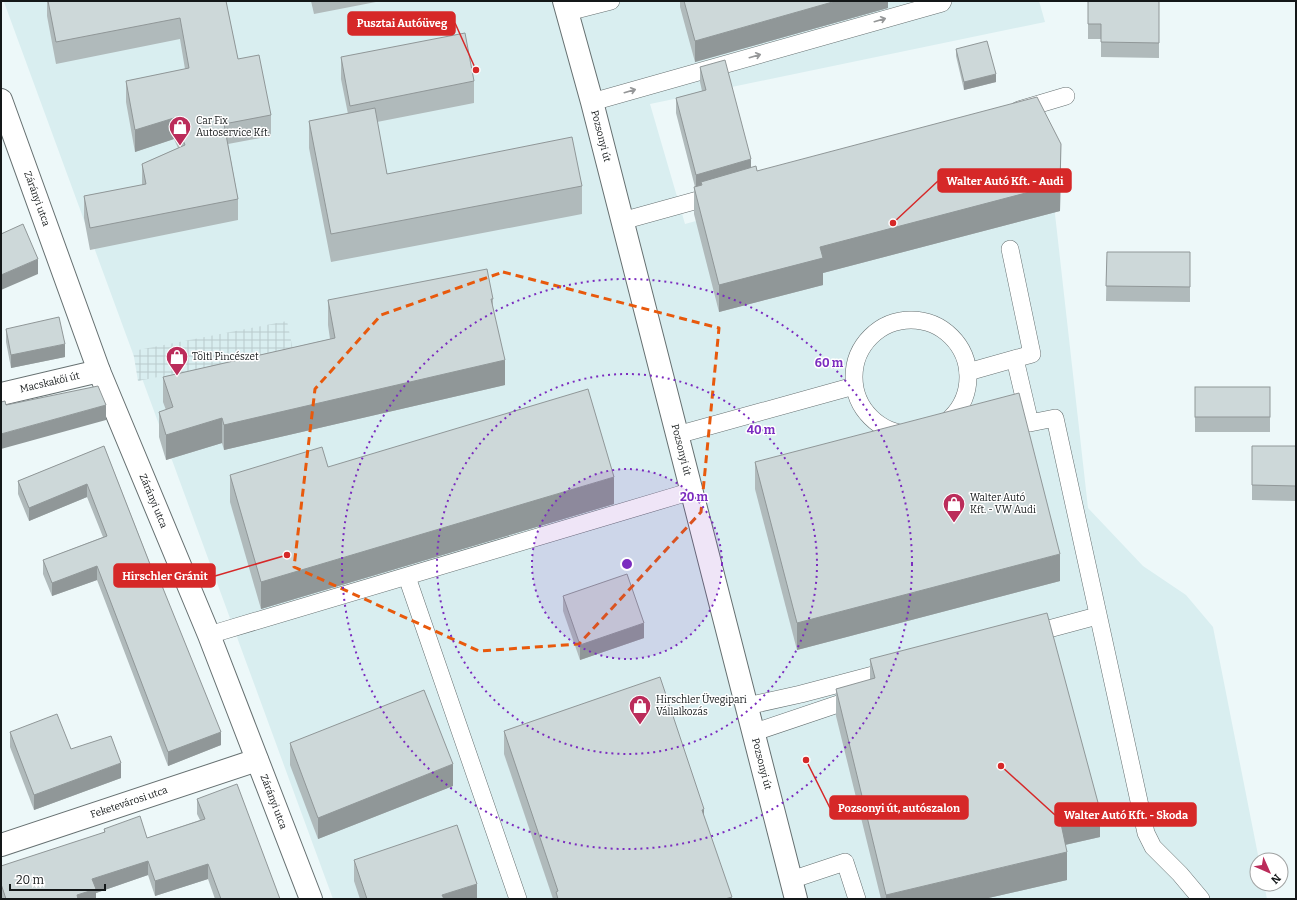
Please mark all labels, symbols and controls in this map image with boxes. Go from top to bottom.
callout: Pusztai Autóüveg [348,12,455,35]
one-way arrow [873,16,886,24]
text: Pusztai Autóüveg [357,17,448,30]
one-way arrow [748,52,761,59]
one-way arrow [623,87,636,94]
street label: Pozsonyi út [588,109,613,164]
shop icon: Car Fix Autoservice Kft. [167,114,193,147]
place label: Car Fix Autoservice Kft. [196,115,270,139]
callout: Walter Autó Kft. - Audi [938,169,1071,192]
street label: Zárányi utca [21,170,52,228]
text: Walter Autó Kft. - Audi [947,175,1064,188]
shop icon: Töltl Pincészet [164,344,190,377]
place label: Töltl Pincészet [192,351,259,363]
text: 60 m [815,356,844,370]
street label: Macskakői út [19,370,81,395]
street label: Pozsonyi út [669,423,694,477]
text: 40 m [747,423,776,437]
street label: Zárányi utca [137,472,170,530]
text: 20 m [680,490,709,504]
shop icon: Walter Autó Kft. - VW Audi [941,491,967,524]
place label: Walter Autó Kft. - VW Audi [970,492,1036,516]
centre of rings [620,557,634,571]
callout: Hirschler Gránit [114,564,215,587]
text: Hirschler Gránit [122,570,208,583]
shop icon: Hirschler Üvegipari Vállalkozás [627,693,653,726]
place label: Hirschler Üvegipari Vállalkozás [656,693,747,718]
street label: Pozsonyi út [749,737,774,791]
street label: Zárányi utca [257,773,290,831]
street label: Feketevárosi utca [89,784,170,821]
callout: Pozsonyi út, autószalon [830,796,968,819]
text: Pozsonyi út, autószalon [838,802,960,815]
callout: Walter Autó Kft. - Skoda [1055,803,1196,826]
text: Walter Autó Kft. - Skoda [1064,809,1189,822]
north arrow [1249,852,1289,892]
scale bar [10,866,105,892]
text: N [1268,871,1283,887]
text: 20 m [16,873,45,887]

